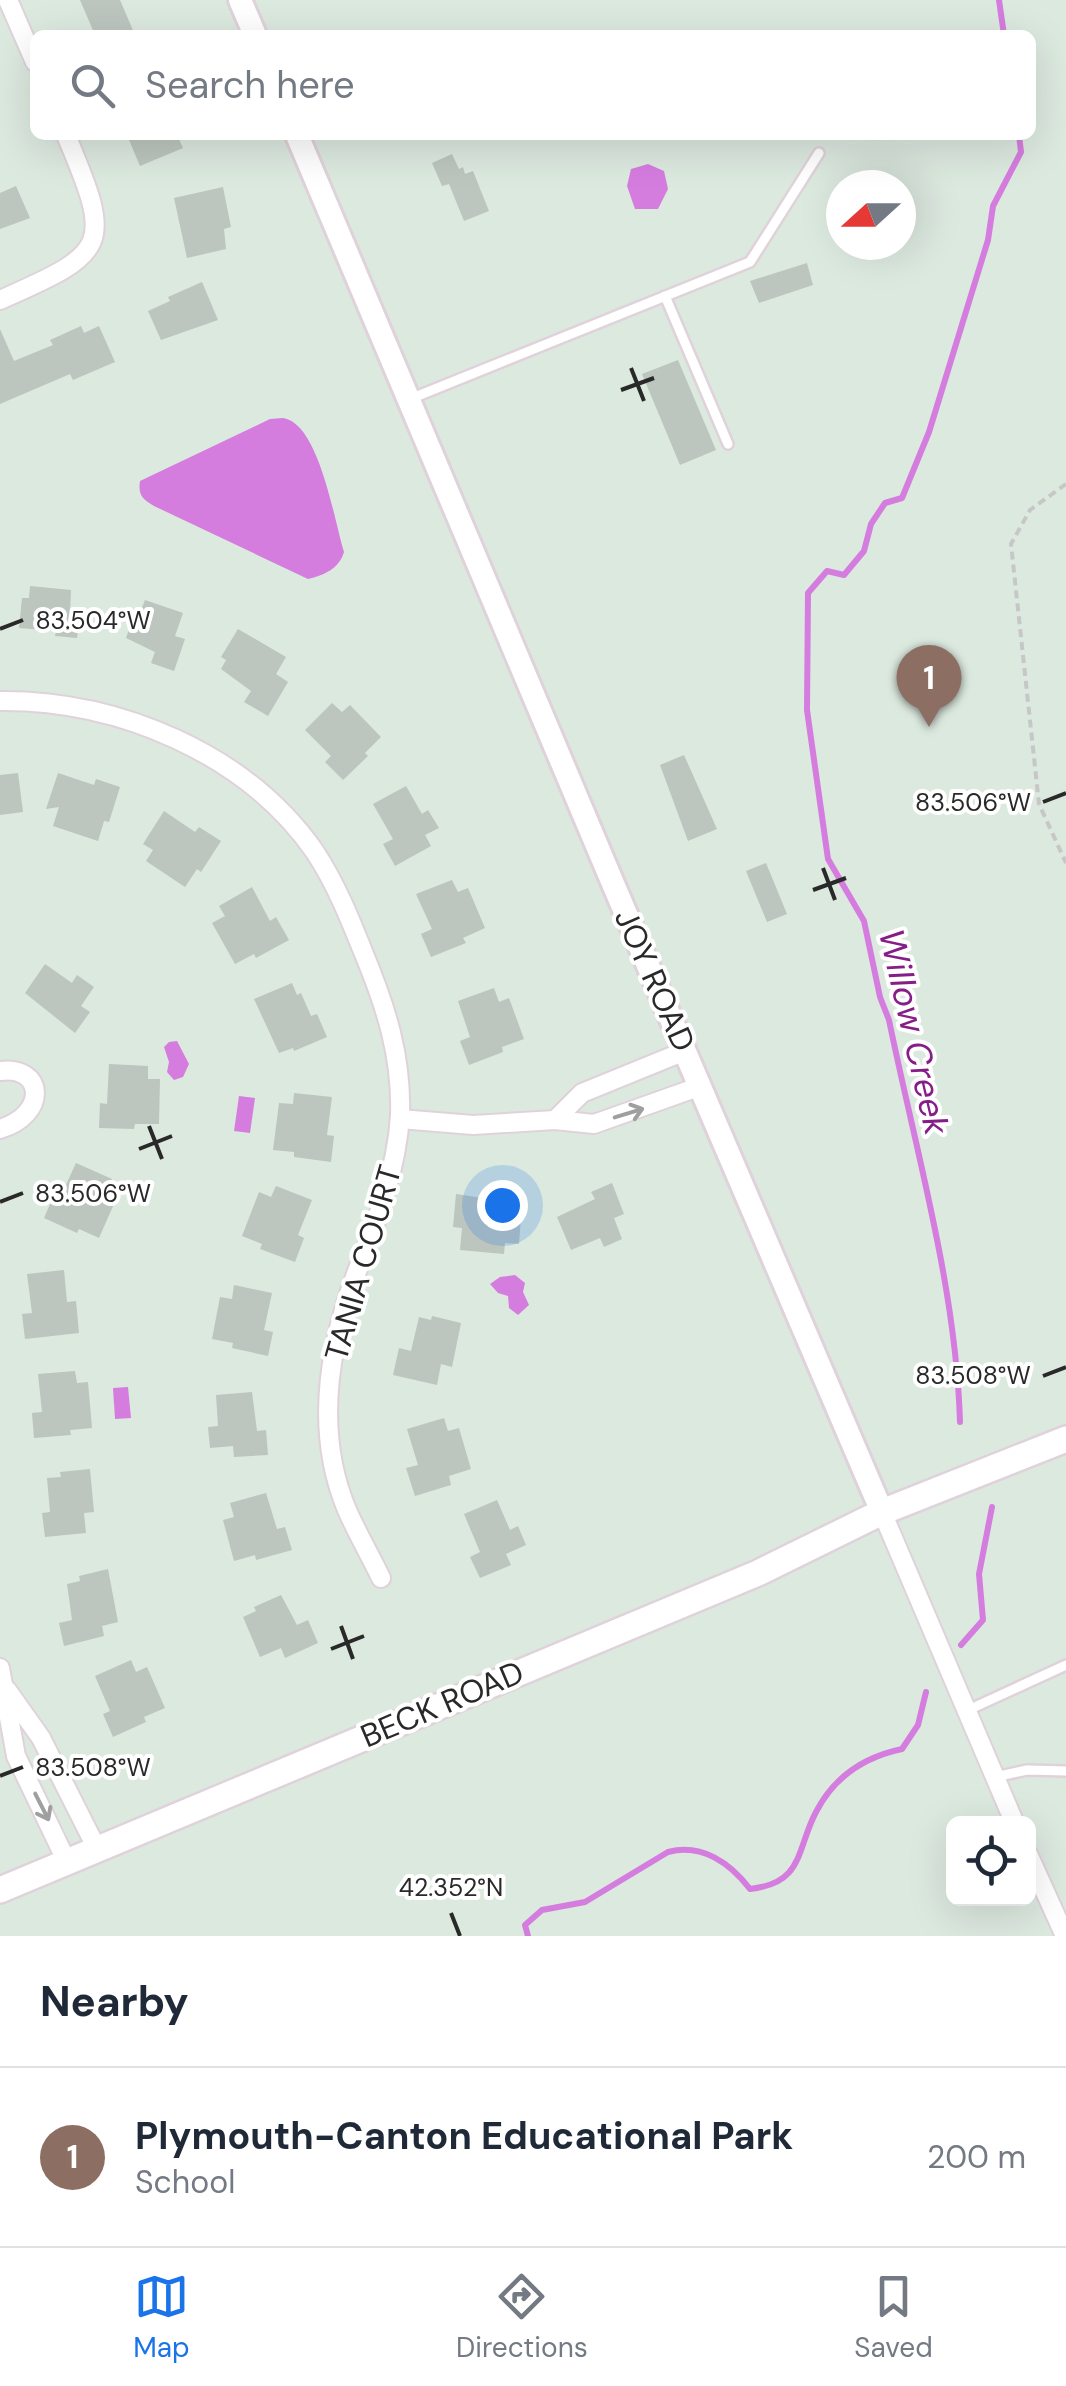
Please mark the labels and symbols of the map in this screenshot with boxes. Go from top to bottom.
north arrow [826,170,916,260]
text: 83.504°W [35,604,151,637]
pin: 1 [896,644,962,727]
text: 83.506°W [915,786,1031,819]
street label: JOY ROAD [605,902,705,1058]
water label: Willow Creek [868,924,960,1140]
one-way arrow [613,1103,645,1121]
street label: TANIA COURT [315,1160,411,1366]
text: 83.506°W [35,1177,151,1210]
your location [477,1180,528,1231]
text: 83.508°W [915,1359,1031,1392]
street label: BECK ROAD [354,1651,530,1757]
text: 83.508°W [35,1751,151,1784]
one-way arrow [33,1791,52,1821]
text: 42.352°N [399,1871,503,1904]

